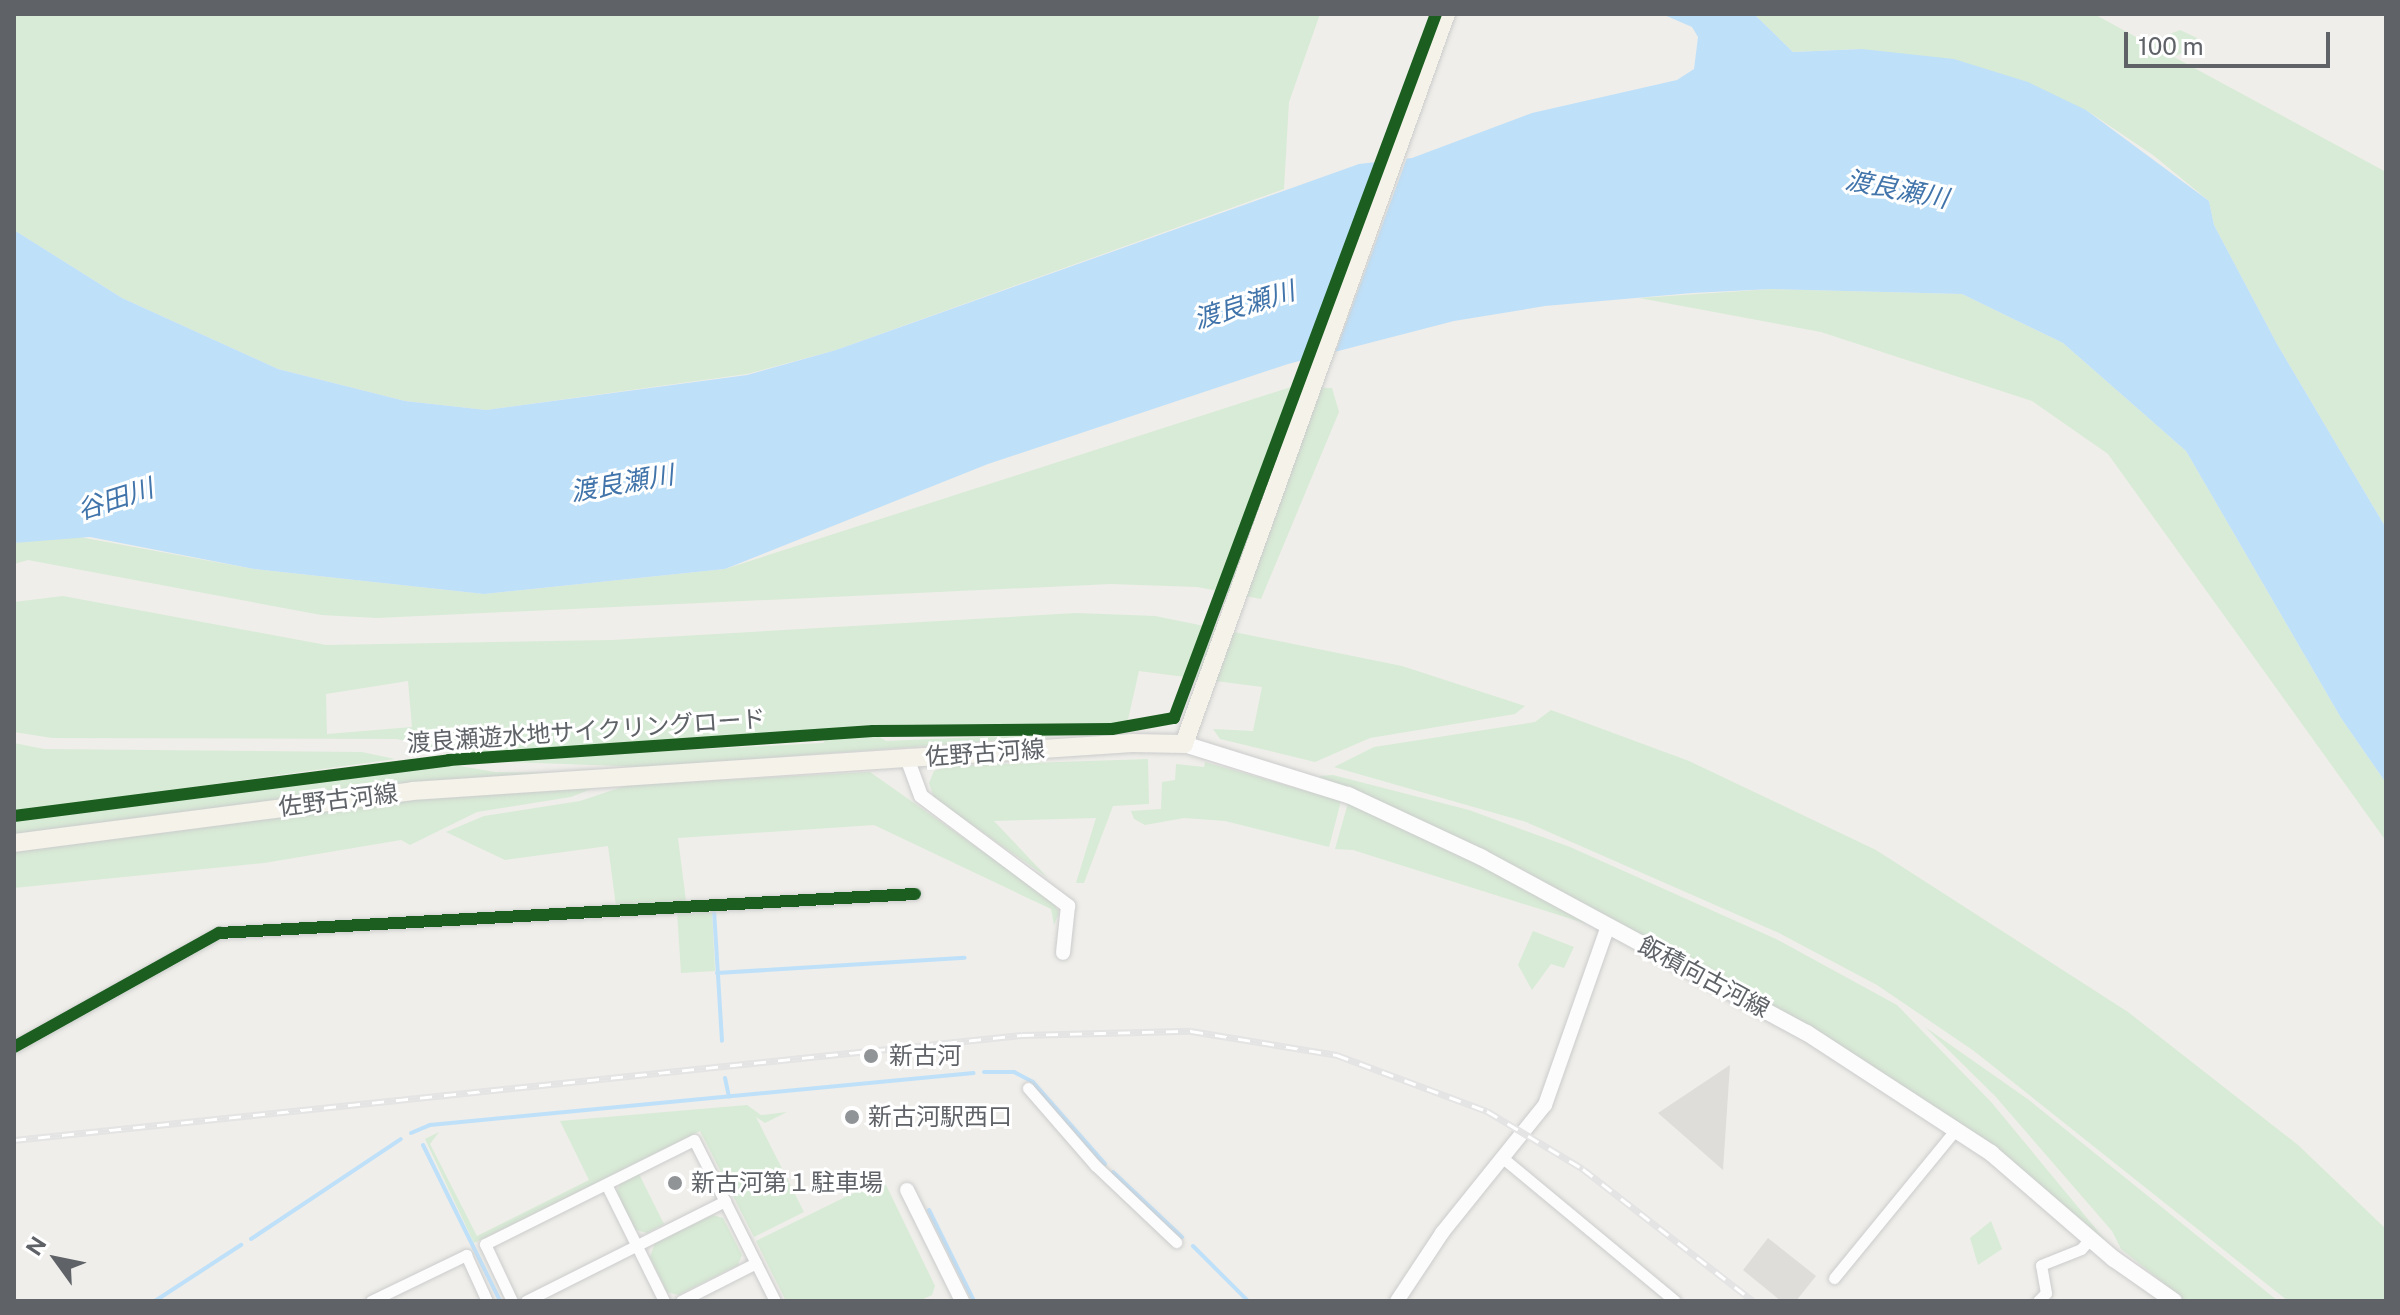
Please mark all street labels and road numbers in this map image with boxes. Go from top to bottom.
street label: 渡良瀬遊水地サイクリングロード [405,704,767,758]
street label: 佐野古河線 [924,734,1046,772]
street label: 佐野古河線 [277,778,399,822]
street label: 飯積向古河線 [1634,930,1774,1024]

